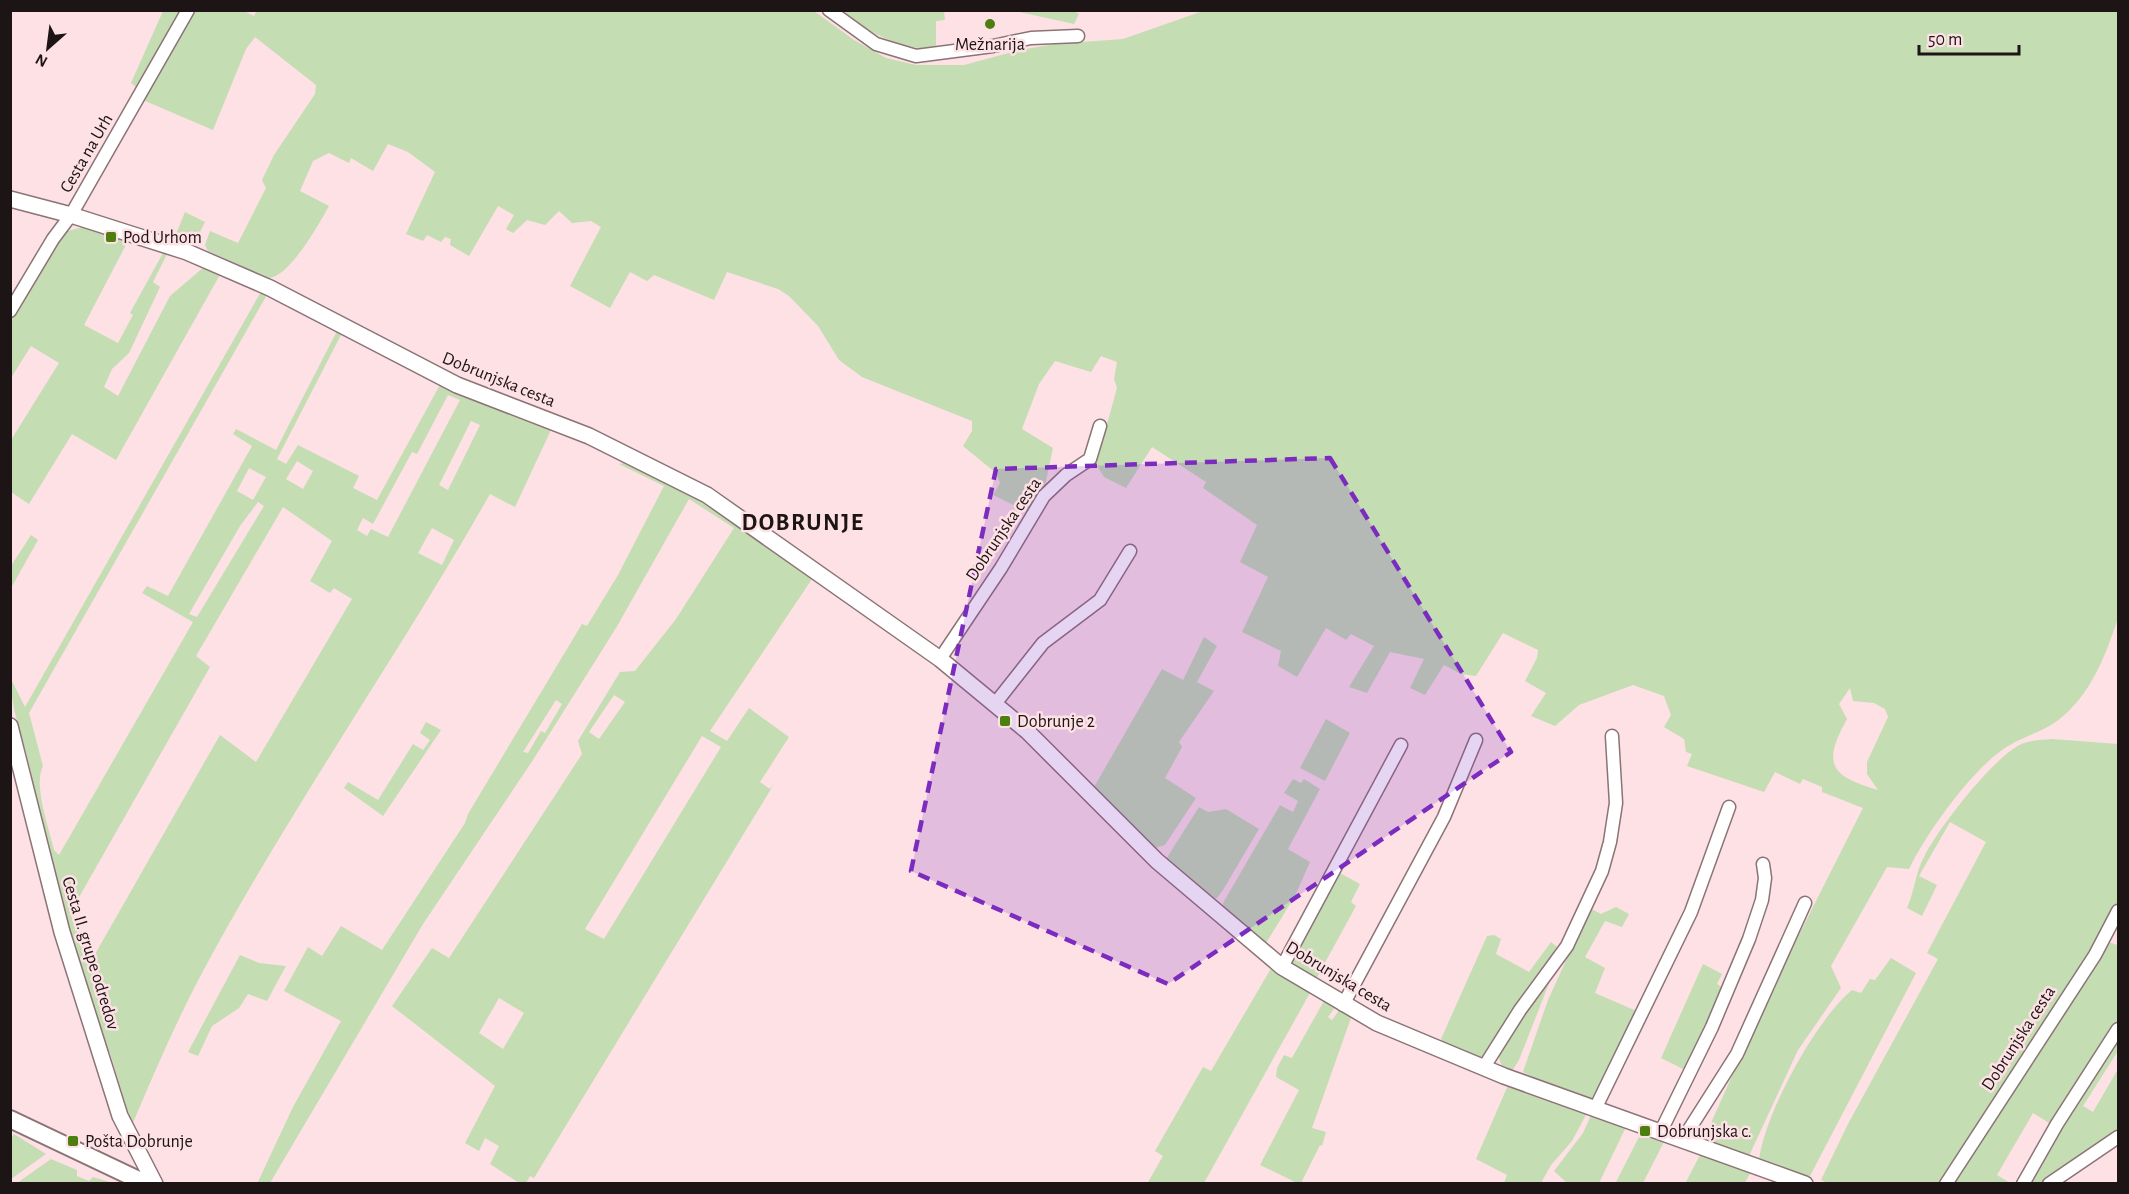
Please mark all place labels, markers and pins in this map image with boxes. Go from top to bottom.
marker: Mežnarija [983,17,997,31]
place label: Mežnarija [955,36,1025,54]
place label: Pod Urhom [123,229,202,247]
marker: Pod Urhom [104,230,118,244]
place label: Dobrunje 2 [1017,713,1095,731]
marker: Dobrunje 2 [998,714,1012,728]
place label: Dobrunjska c. [1657,1123,1752,1141]
marker: Dobrunjska c. [1638,1124,1652,1138]
place label: Pošta Dobrunje [85,1133,193,1151]
marker: Pošta Dobrunje [66,1134,80,1148]

